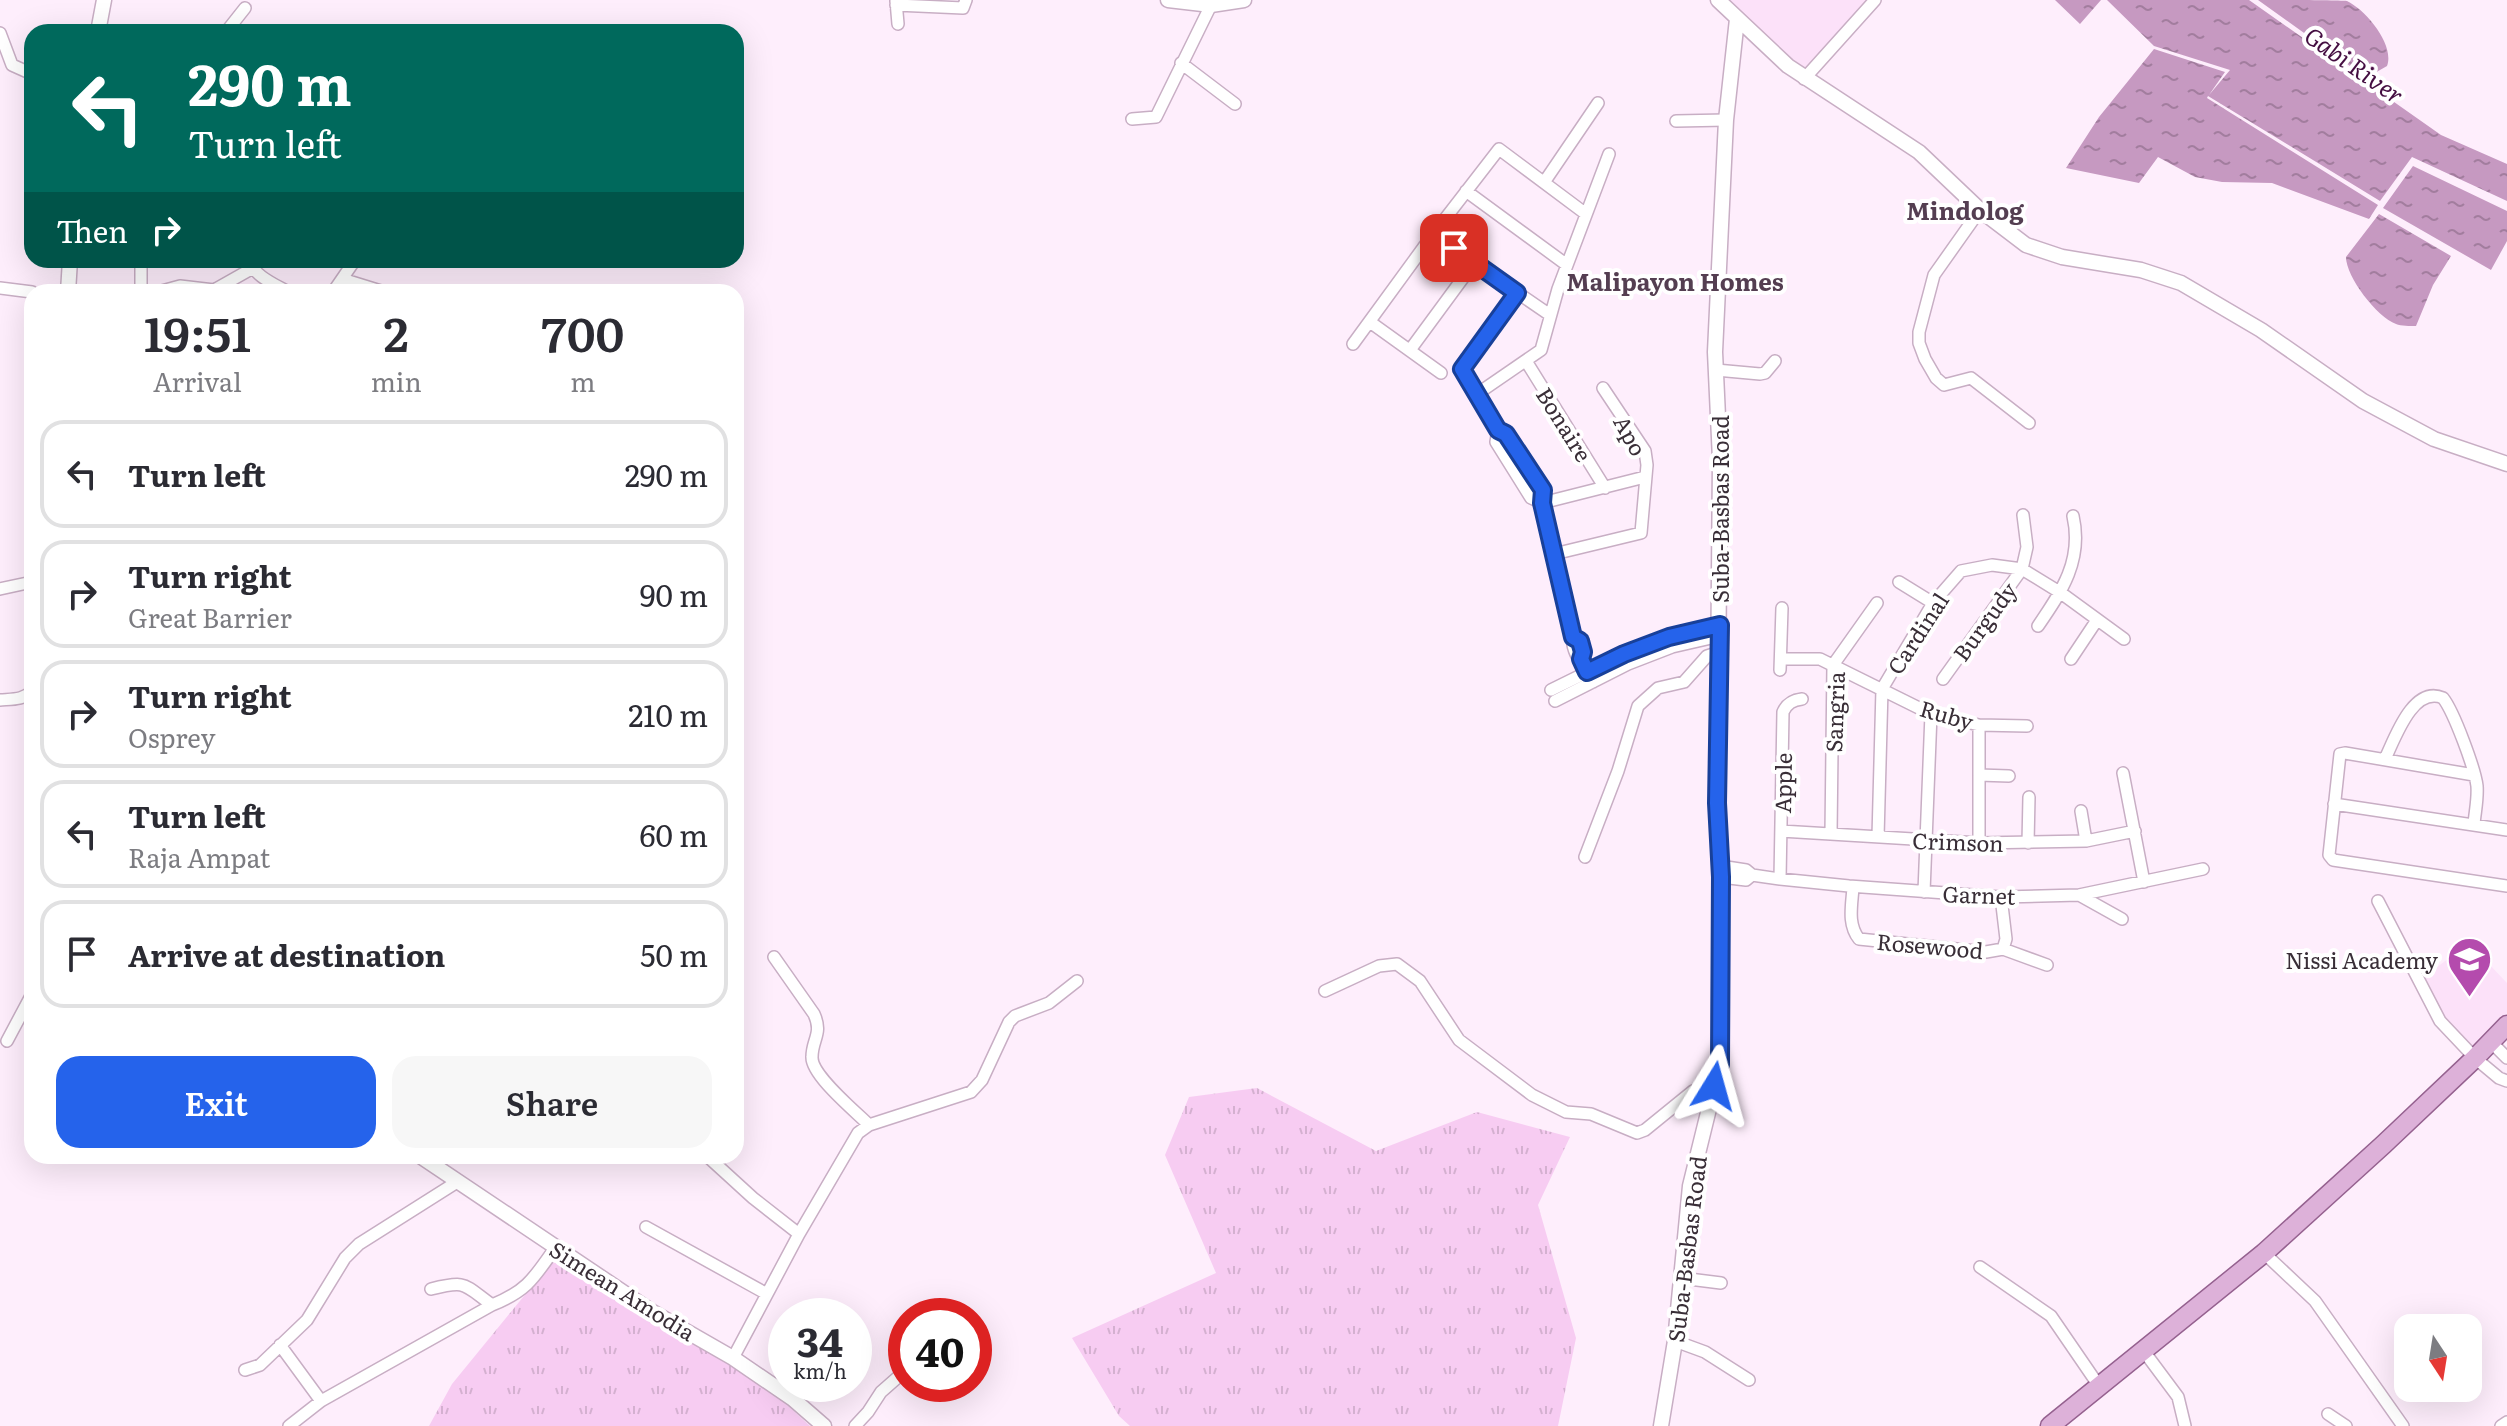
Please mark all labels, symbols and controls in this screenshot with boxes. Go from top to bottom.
water label: Gabi River [2298,17,2412,111]
text: 290 m [188,40,352,123]
icon: left [56,56,160,160]
text: Turn left [188,116,342,169]
district label: Mindolog [1906,192,2024,227]
text: Then [56,208,128,252]
icon: right [144,208,188,252]
pin [1420,214,1488,282]
icon: arrive [1432,226,1476,270]
district label: Malipayon Homes [1566,263,1784,298]
text: 19:51 [144,296,251,367]
text: 2 [384,296,409,367]
text: 700 [541,296,624,367]
text: Arrival [153,361,242,400]
text: min [371,361,422,400]
text: m [570,361,595,400]
street label: Bonaire [1529,380,1601,468]
street label: Apo [1606,409,1656,461]
street label: Suba-Basbas Road [1703,415,1736,603]
icon: left [60,452,104,496]
text: Turn left [128,452,266,496]
text: 290 m [625,452,708,496]
text: Turn right [128,553,292,597]
icon: right [60,572,104,616]
text: 90 m [640,572,708,616]
street label: Burgudy [1944,574,2024,667]
street label: Cardinal [1878,586,1956,680]
text: Great Barrier [128,597,292,636]
street label: Sangria [1816,671,1852,753]
text: Turn right [128,673,292,717]
street label: Ruby [1916,691,1978,737]
icon: right [60,692,104,736]
text: 210 m [628,692,708,736]
text: Osprey [128,717,215,756]
street label: Apple [1765,752,1799,814]
text: Turn left [128,793,266,837]
icon: left [60,812,104,856]
text: 60 m [639,812,708,856]
street label: Crimson [1912,823,2004,859]
text: Raja Ampat [128,837,270,876]
street label: Garnet [1942,876,2016,912]
street label: Rosewood [1875,924,1985,966]
icon: arrive [60,932,104,976]
text: Arrive at destination [128,932,445,976]
text: 50 m [640,932,708,976]
school or university icon: Nissi Academy [2445,935,2493,998]
place label: Nissi Academy [2285,943,2438,976]
position arrow [1672,1044,1756,1128]
button: Exit [56,1056,376,1148]
button: Share [392,1056,712,1148]
street label: Suba-Basbas Road [1658,1154,1714,1344]
street label: Simean Amodia [544,1232,702,1348]
speed limit sign: 40 [888,1298,992,1402]
text: 34 [797,1310,843,1369]
north arrow [2394,1314,2482,1402]
map controls [2394,1314,2482,1402]
text: km/h [793,1355,847,1385]

